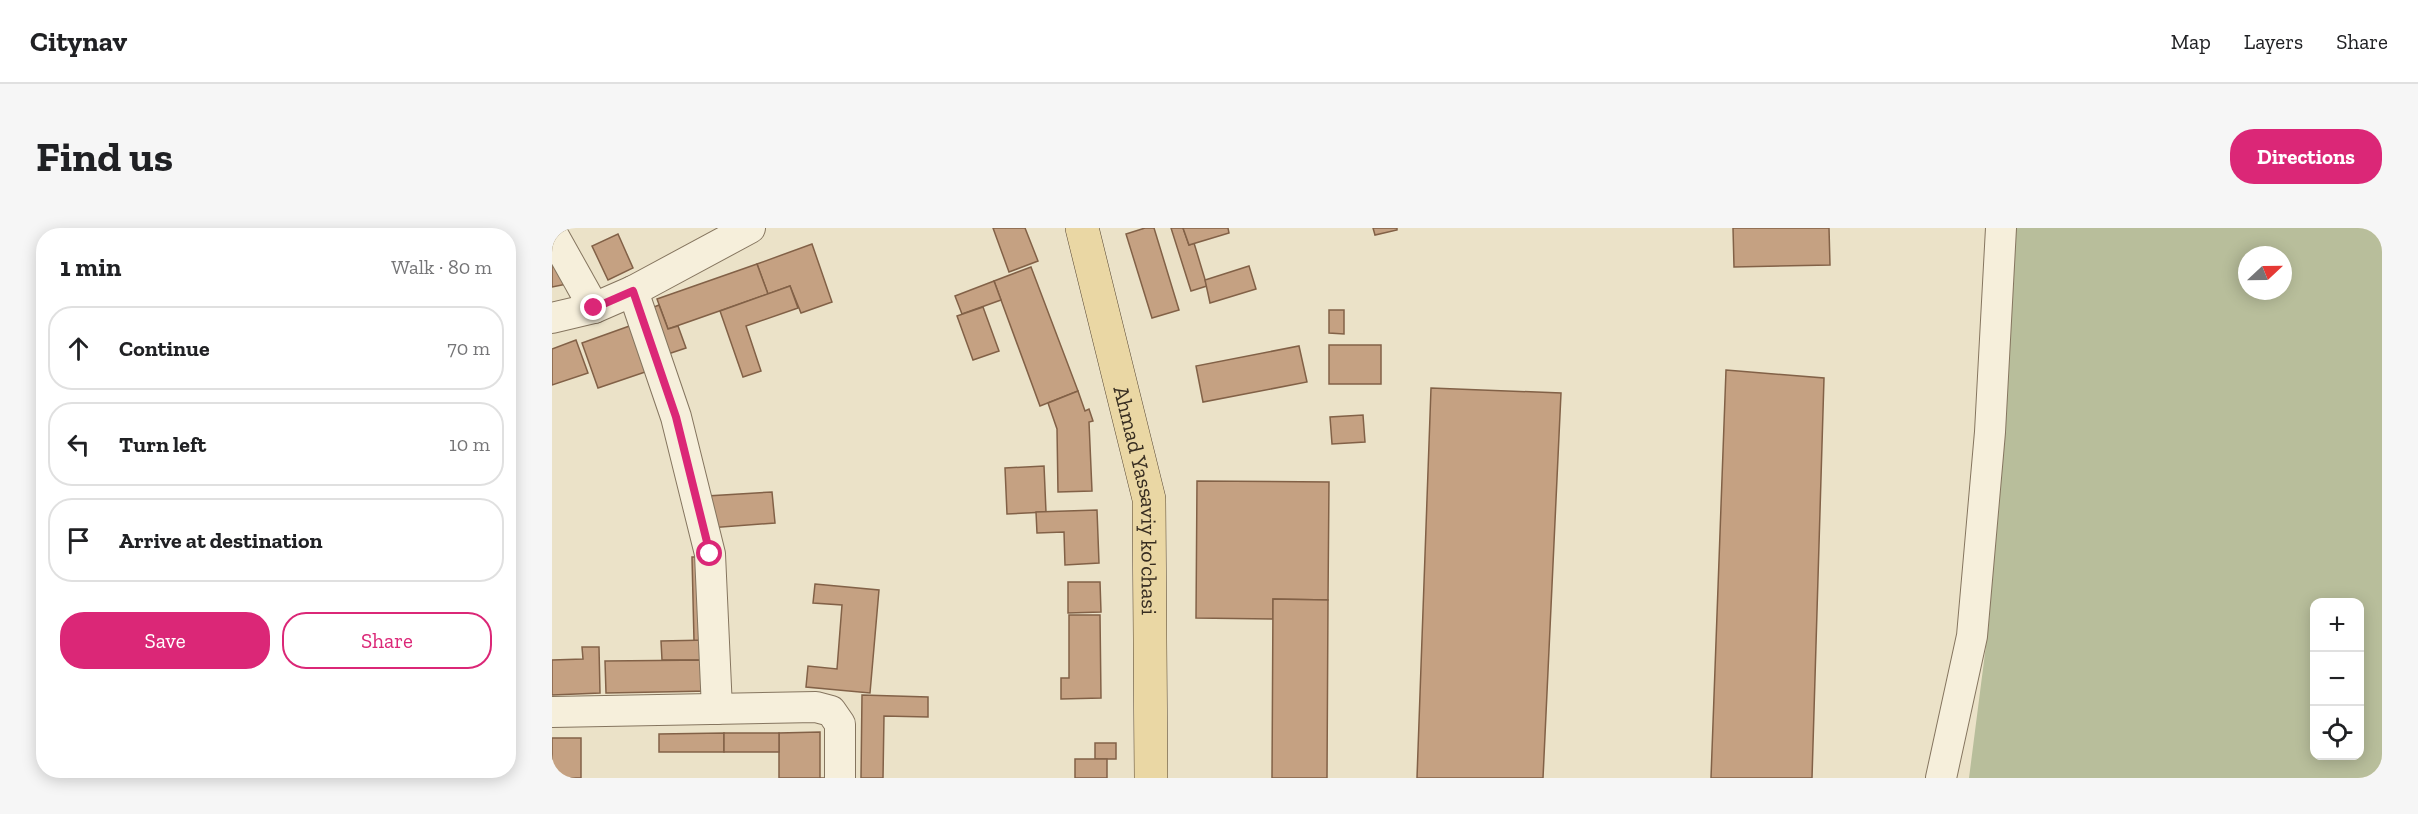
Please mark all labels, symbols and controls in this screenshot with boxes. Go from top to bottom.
text: Citynav [30,25,127,58]
text: Map [2171,29,2211,54]
text: Layers [2244,29,2303,54]
text: Share [2336,29,2388,54]
button: Directions [2230,129,2382,184]
text: Find us [36,131,173,182]
north arrow [2238,246,2292,300]
text: 1 min [60,251,121,283]
text: Walk · 80 m [391,255,492,279]
route end [580,294,606,320]
icon: ahead [62,332,95,365]
text: Continue [119,335,210,362]
text: 70 m [447,336,490,360]
street label: Ahmad Yassaviy ko'chasi [1108,383,1163,615]
icon: left [62,428,95,461]
text: Turn left [119,431,206,458]
text: 10 m [449,432,490,456]
icon: arrive [62,524,95,557]
text: Arrive at destination [119,527,322,554]
route start [696,540,722,566]
map controls [2310,598,2364,760]
button: + [2310,598,2364,652]
button: Save [60,612,270,669]
button: Share [282,612,492,669]
button: − [2310,652,2364,706]
button: locate [2310,706,2364,760]

